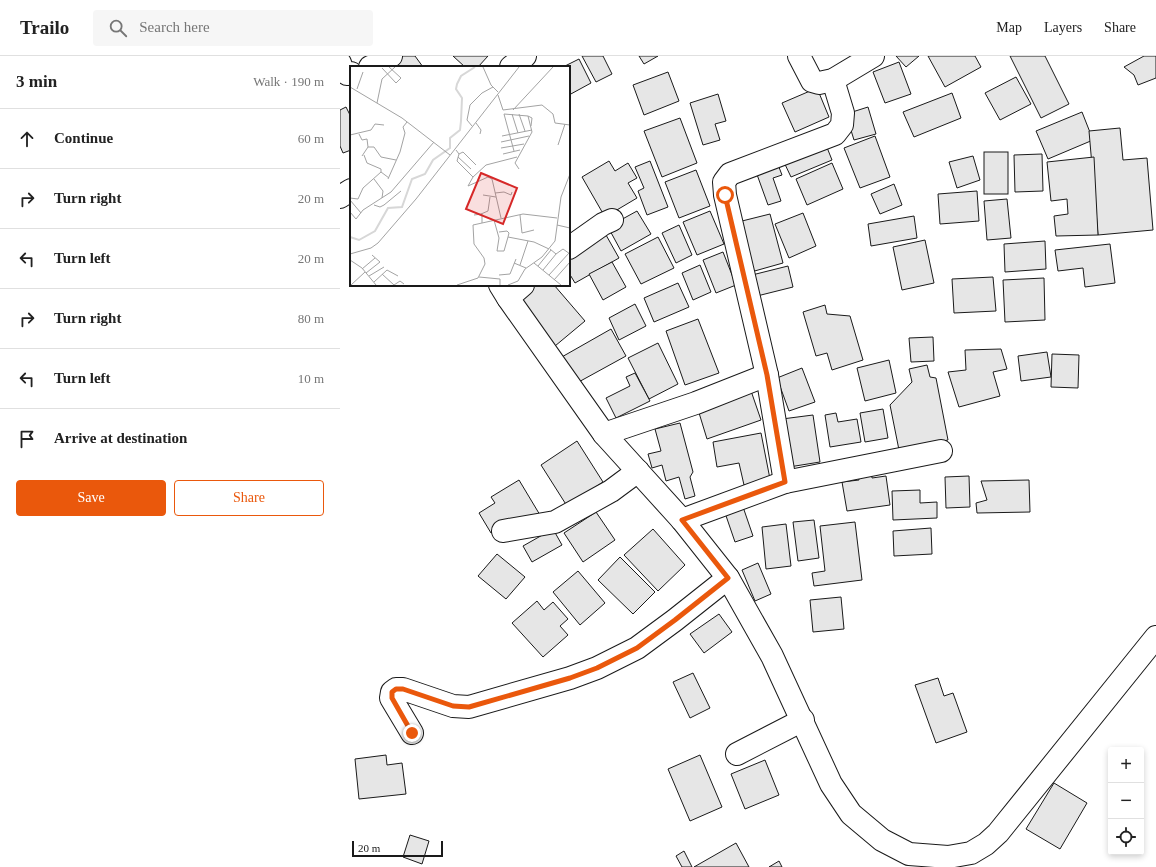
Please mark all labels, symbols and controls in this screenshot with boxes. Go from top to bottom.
search box [93,10,373,46]
text: Trailo [20,17,69,38]
icon: search [107,17,129,39]
text: Search here [139,19,210,35]
text: Map [996,20,1022,35]
text: Layers [1044,20,1082,35]
text: Share [1104,20,1136,35]
inset map [350,66,570,286]
text: 3 min [16,72,57,91]
text: Walk · 190 m [253,74,324,89]
icon: ahead [16,128,38,150]
text: Continue [54,130,113,146]
text: 60 m [298,131,324,146]
route start [716,186,734,204]
icon: right [16,188,38,210]
text: Turn right [54,190,121,206]
text: 20 m [298,191,324,206]
icon: left [16,248,38,270]
text: Turn left [54,250,111,266]
text: 20 m [298,251,324,266]
icon: right [16,308,38,330]
text: Turn right [54,310,121,326]
text: 80 m [298,311,324,326]
icon: left [16,368,38,390]
text: Turn left [54,370,111,386]
text: 10 m [298,371,324,386]
icon: arrive [16,428,38,450]
text: Arrive at destination [54,430,187,446]
button: Save [16,480,166,516]
button: Share [174,480,324,516]
route end [403,724,421,742]
map controls [1108,747,1144,855]
button: + [1108,747,1144,783]
button: − [1108,783,1144,819]
button: locate [1108,819,1144,855]
scale bar [352,839,443,858]
text: 20 m [358,842,380,854]

